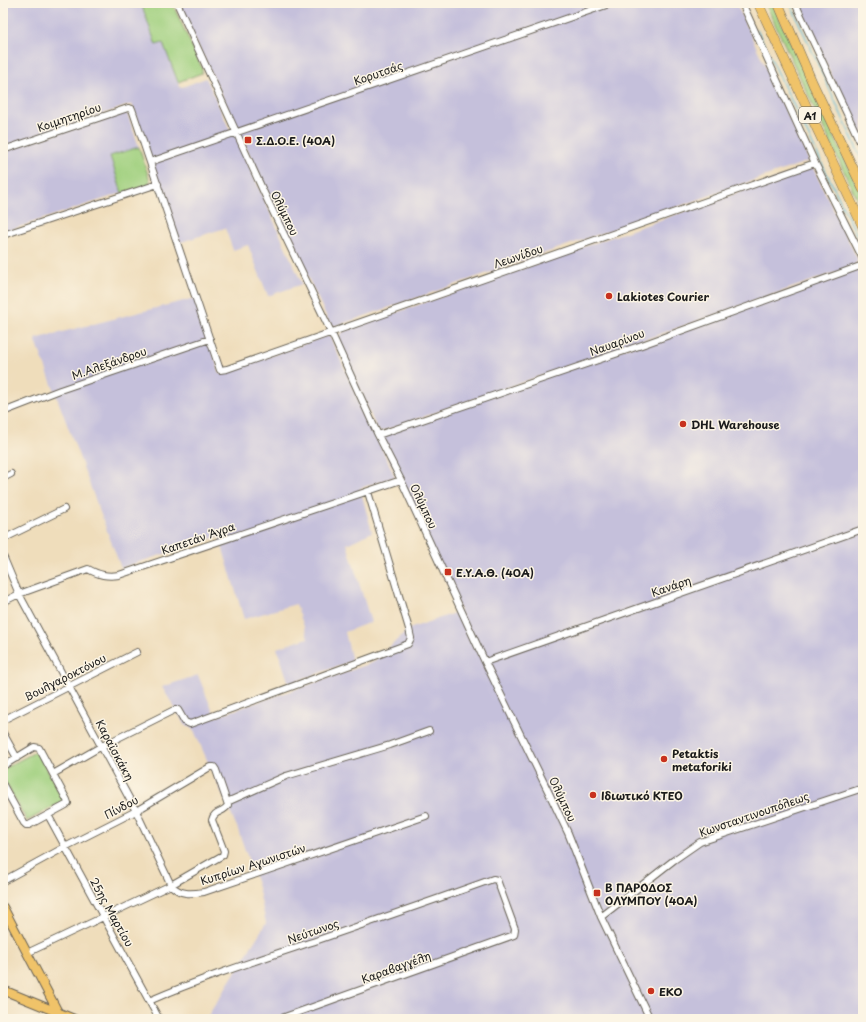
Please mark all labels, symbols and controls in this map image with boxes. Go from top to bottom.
street label: Κορυτσάς [351,57,405,89]
street label: Κοιμητηρίου [35,98,103,136]
road number: Α1 [799,107,821,123]
place label: Σ.Δ.Ο.Ε. (40Α) [256,132,335,149]
marker: Σ.Δ.Ο.Ε. (40Α) [243,135,253,145]
street label: Ολύμπου [267,188,303,238]
street label: Λεωνίδου [491,240,545,272]
place label: Lakiotes Courier [617,288,709,305]
marker: Lakiotes Courier [604,291,614,301]
street label: Ναυαρίνου [587,324,647,360]
street label: Μ.Αλεξάνδρου [69,342,149,384]
place label: DHL Warehouse [691,416,779,433]
marker: DHL Warehouse [678,419,688,429]
street label: Ολύμπου [406,481,442,531]
street label: Καπετάν Άγρα [159,517,237,559]
place label: Ε.Υ.Α.Θ. (40Α) [456,564,534,581]
marker: Ε.Υ.Α.Θ. (40Α) [443,567,453,577]
street label: Κανάρη [649,571,693,601]
street label: Βουλγαροκτόνου [21,649,109,705]
street label: Καραϊσκάκη [92,716,138,784]
place label: Petaktis metaforiki [672,745,732,775]
marker: Petaktis metaforiki [659,754,669,764]
street label: Ολύμπου [545,774,581,824]
place label: Ιδιωτικό ΚΤΕΟ [601,787,683,804]
street label: Κωνσταντινουπόλεως [697,787,811,841]
marker: Ιδιωτικό ΚΤΕΟ [588,790,598,800]
street label: Πίνδου [101,791,141,823]
street label: Κυπρίων Αγωνιστών [198,839,308,889]
street label: 25ης Μαρτίου [86,874,138,950]
place label: Β ΠΑΡΟΔΟΣ ΟΛΥΜΠΟΥ (40Α) [605,879,698,909]
marker: Β ΠΑΡΟΔΟΣ ΟΛΥΜΠΟΥ (40Α) [592,888,602,898]
street label: Νεύτωνος [285,914,341,948]
street label: Καραβαγγέλη [359,947,433,987]
place label: EKO [659,983,683,1000]
marker: EKO [646,986,656,996]

